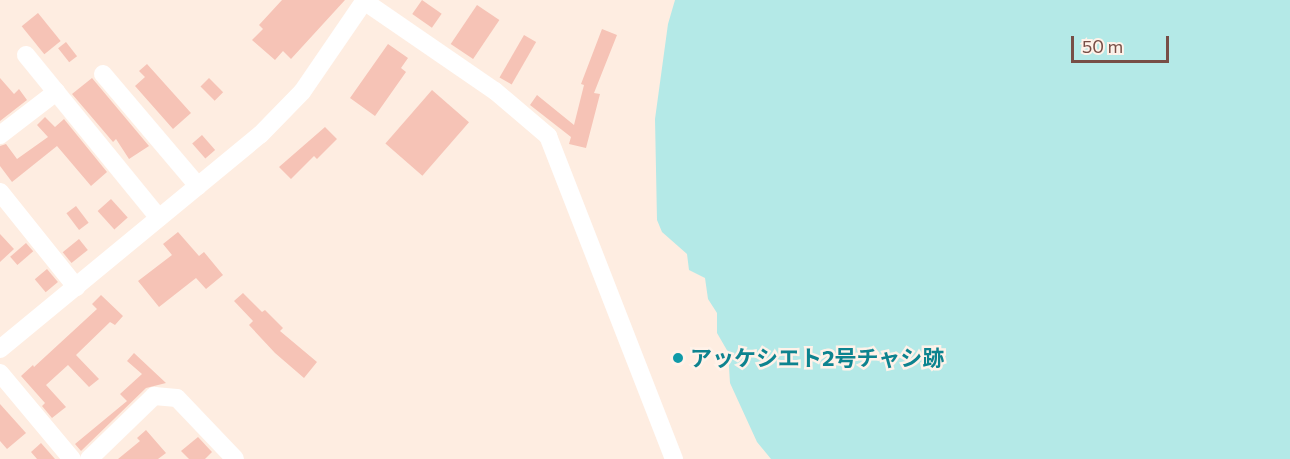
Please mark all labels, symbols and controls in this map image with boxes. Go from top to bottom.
scale bar [1074,24,1172,62]
text: 50 m [1082,35,1123,57]
place label: アッケシエト2号チャシ跡 [690,345,945,371]
marker: アッケシエト2号チャシ跡 [671,351,685,365]

